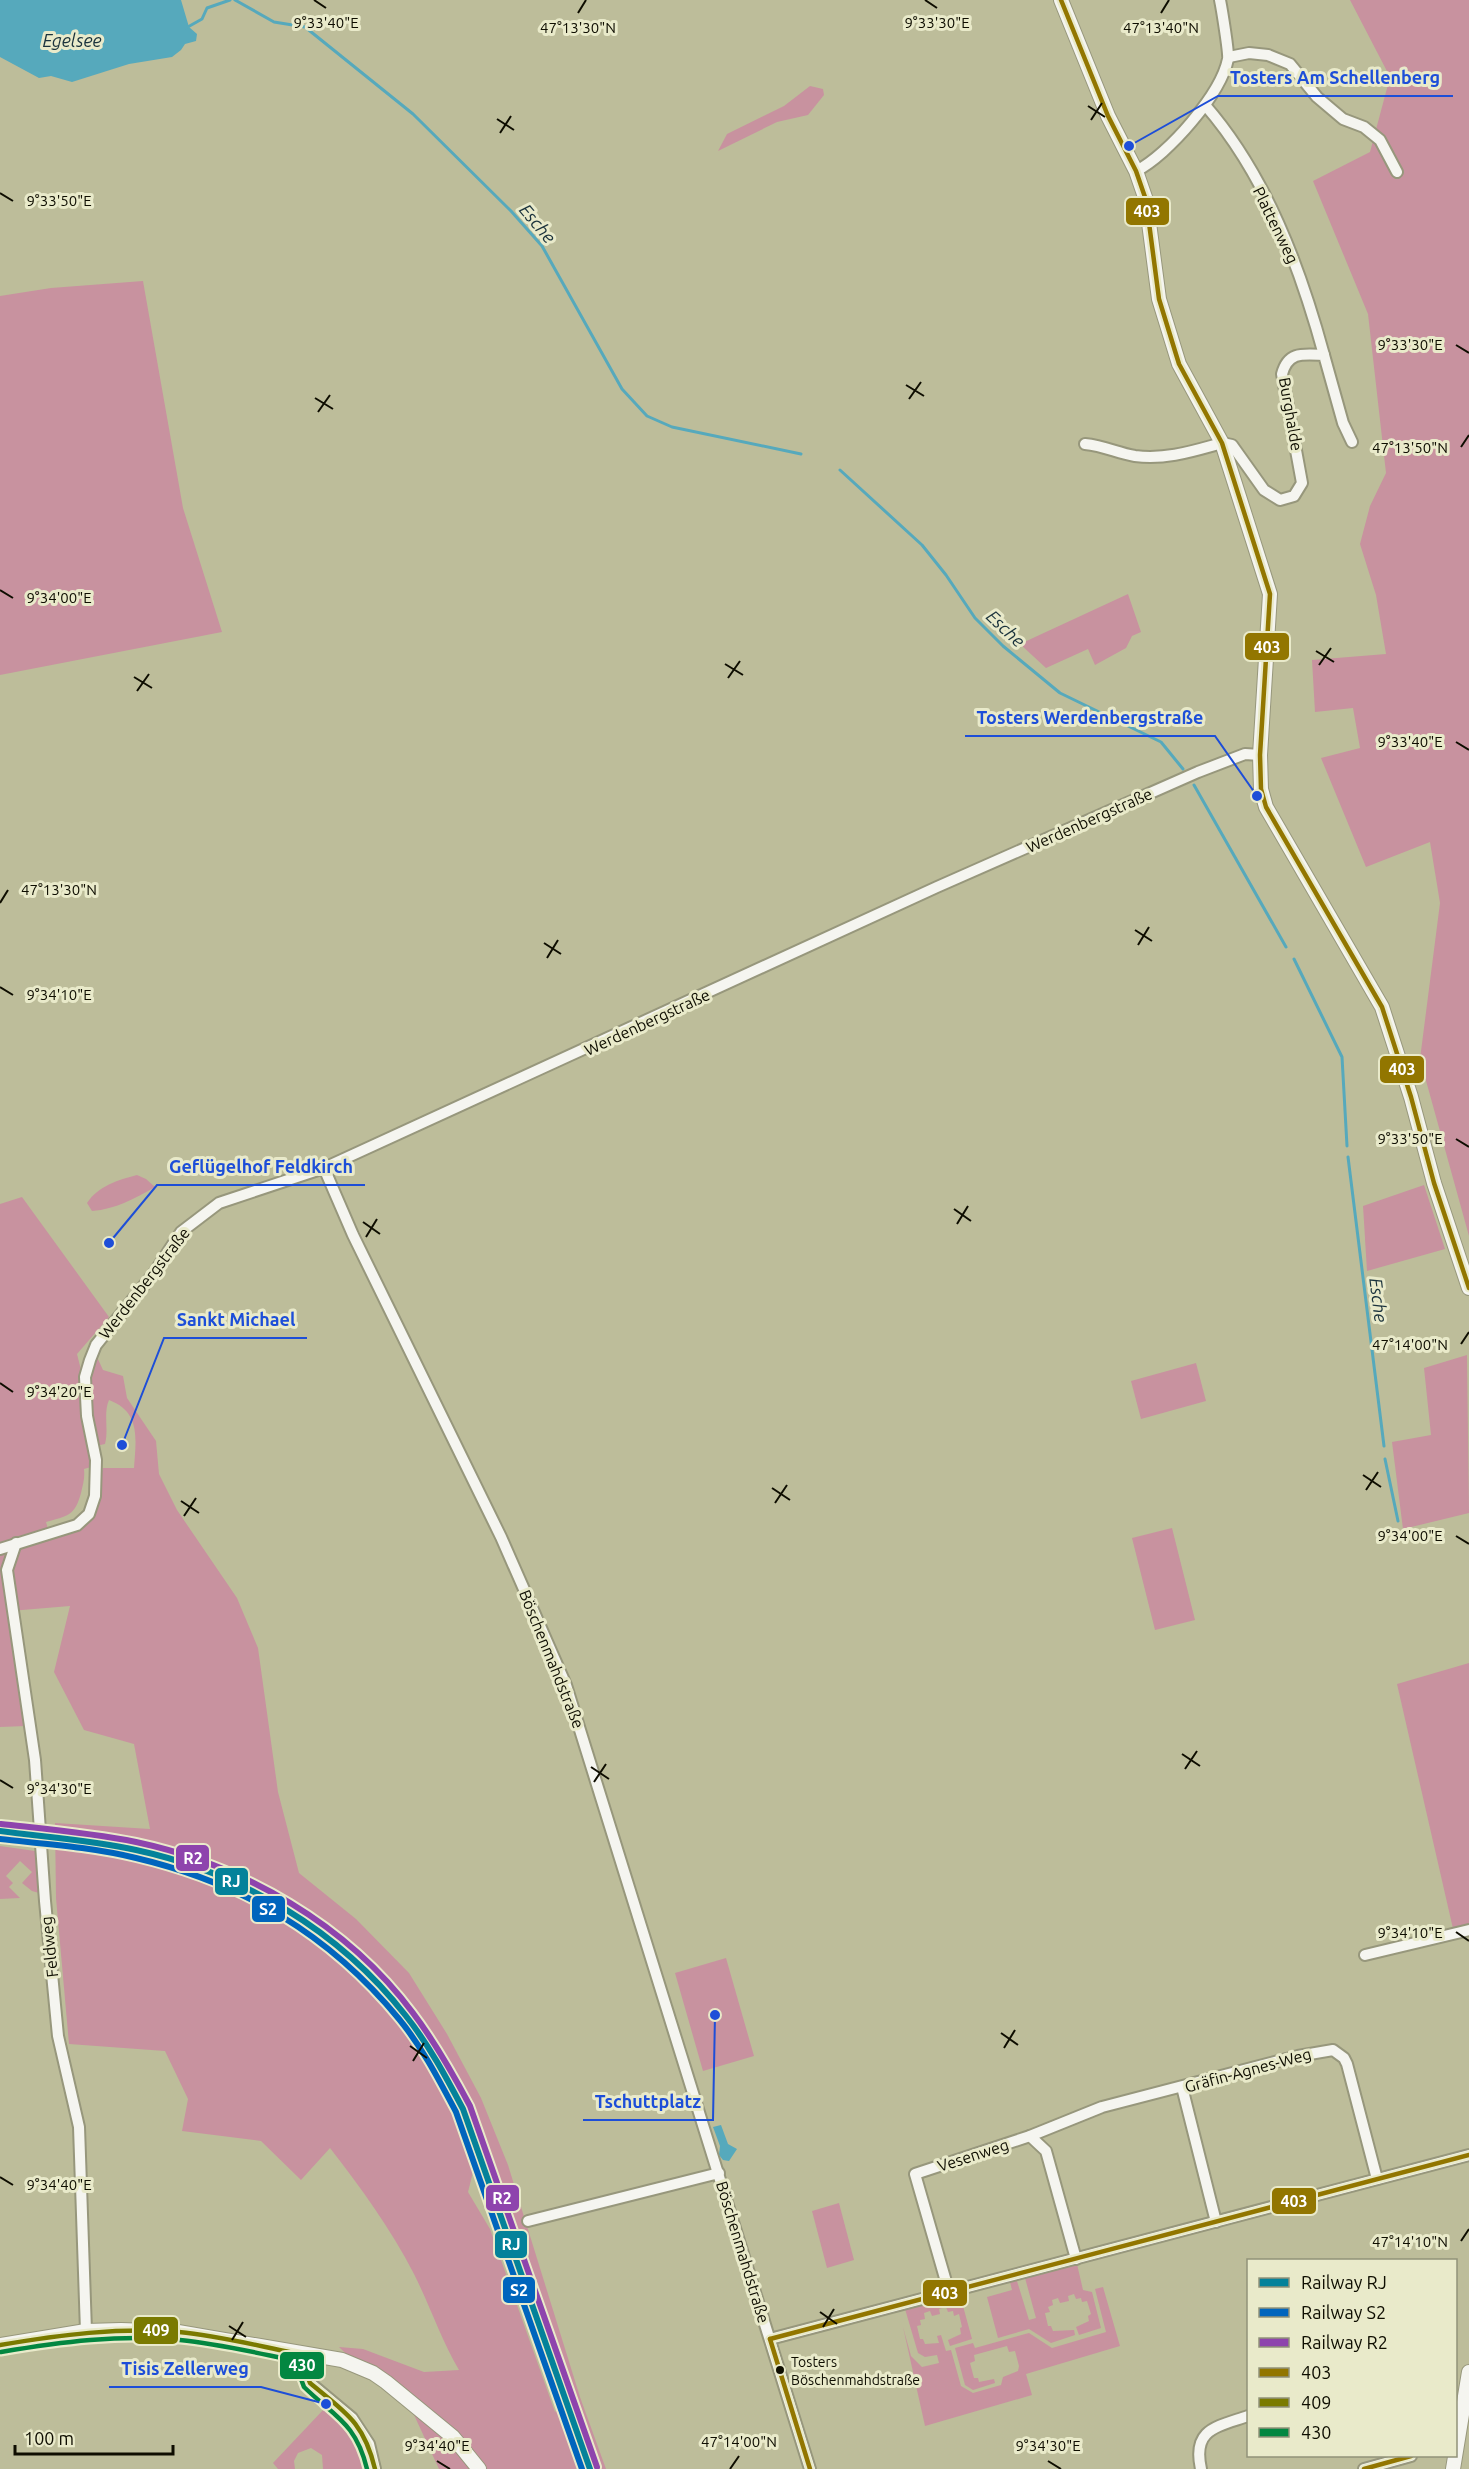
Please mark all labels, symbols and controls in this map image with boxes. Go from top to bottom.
text: 9°33'40"E [293,14,359,31]
text: 9°33'30"E [904,14,970,31]
text: 47°13'30"N [540,19,616,36]
text: 47°13'40"N [1123,19,1199,36]
water label: Egelsee [42,30,102,50]
callout: Tosters Am Schellenberg [1218,60,1453,96]
text: Tosters Am Schellenberg [1230,67,1440,87]
street label: Plattenweg [1250,184,1302,266]
text: 9°33'50"E [26,192,92,209]
line badge: 403 [1125,197,1170,226]
water label: Esche [516,199,560,247]
text: 403 [1133,202,1161,220]
text: 9°33'30"E [1377,336,1443,353]
street label: Burghalde [1276,376,1306,452]
text: 47°13'50"N [1372,439,1448,456]
text: 9°34'00"E [26,589,92,606]
water label: Esche [983,605,1029,651]
line badge: 403 [1244,632,1290,661]
text: 403 [1253,638,1281,656]
callout: Tosters Werdenbergstraße [965,700,1215,736]
text: Tosters Werdenbergstraße [977,707,1203,727]
text: 9°33'40"E [1377,733,1443,750]
street label: Werdenbergstraße [1023,784,1155,856]
text: 47°13'30"N [21,881,97,898]
street label: Werdenbergstraße [581,985,713,1059]
text: 9°34'10"E [26,986,92,1003]
line badge: 403 [1379,1055,1425,1084]
text: 403 [1388,1060,1416,1078]
text: 9°33'50"E [1377,1130,1443,1147]
callout: Geflügelhof Feldkirch [157,1149,365,1185]
text: Geflügelhof Feldkirch [169,1156,353,1176]
street label: Werdenbergstraße [95,1224,193,1342]
water label: Esche [1366,1277,1392,1323]
callout: Sankt Michael [164,1302,307,1338]
text: Sankt Michael [177,1309,296,1329]
text: 47°14'00"N [1372,1336,1448,1353]
text: 9°34'20"E [26,1383,92,1400]
text: 9°34'00"E [1377,1527,1443,1544]
street label: Böschenmahdstraße [516,1587,588,1731]
text: 9°34'30"E [26,1780,92,1797]
line badge: R2 [175,1844,210,1872]
text: R2 [183,1849,203,1867]
line badge: RJ [214,1867,249,1896]
text: RJ [221,1872,241,1890]
line badge: S2 [251,1895,286,1923]
text: S2 [259,1900,277,1918]
street label: Feldweg [37,1916,61,1978]
text: 9°34'10"E [1377,1924,1443,1941]
street label: Gräfin-Agnes-Weg [1183,2044,1313,2096]
callout: Tschuttplatz [583,2084,713,2120]
text: Tschuttplatz [595,2091,701,2111]
street label: Vesenweg [935,2135,1011,2175]
text: 9°34'40"E [26,2176,92,2193]
street label: Böschenmahdstraße [713,2179,773,2325]
line badge: R2 [485,2184,520,2212]
line badge: 403 [1271,2187,1317,2215]
text: R2 [492,2189,512,2207]
text: 403 [1280,2192,1308,2210]
line badge: RJ [494,2230,528,2259]
text: 47°14'10"N [1372,2233,1448,2250]
text: RJ [501,2235,521,2253]
legend [1247,2259,1457,2457]
text: Railway RJ [1301,2272,1387,2292]
line badge: S2 [502,2276,536,2304]
line badge: 403 [922,2279,968,2307]
text: S2 [510,2281,528,2299]
text: 403 [931,2284,959,2302]
text: Railway S2 [1301,2302,1386,2322]
line badge: 409 [133,2316,179,2345]
text: 409 [142,2321,170,2339]
text: Railway R2 [1301,2332,1388,2352]
callout: Tisis Zellerweg [109,2351,261,2387]
line badge: 430 [279,2351,325,2380]
place label: Tosters Böschenmahdstraße [791,2354,920,2388]
text: 430 [288,2356,316,2374]
text: Tisis Zellerweg [121,2358,249,2378]
text: 403 [1301,2362,1331,2382]
marker: Tosters Böschenmahdstraße [774,2364,786,2376]
text: 409 [1301,2392,1331,2412]
scale bar [15,2418,172,2456]
text: 430 [1301,2422,1331,2442]
text: 100 m [24,2428,74,2448]
text: 47°14'00"N [701,2433,777,2450]
text: 9°34'40"E [404,2437,470,2454]
text: 9°34'30"E [1015,2437,1081,2454]

